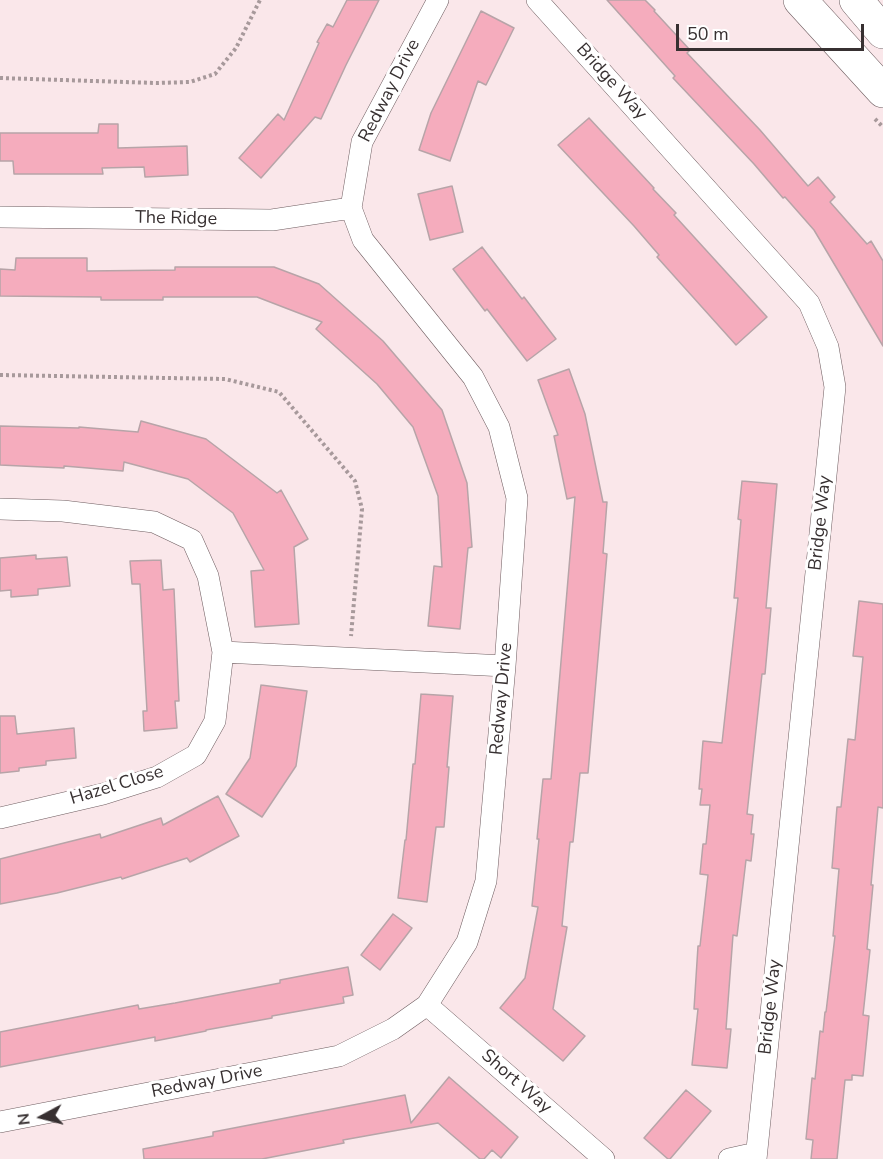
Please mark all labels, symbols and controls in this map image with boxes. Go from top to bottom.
scale bar [679,12,866,50]
text: 50 m [687,22,729,46]
street label: Redway Drive [355,36,425,146]
street label: Bridge Way [571,39,651,125]
street label: The Ridge [135,207,217,231]
street label: Bridge Way [805,474,837,572]
street label: Redway Drive [486,642,518,756]
street label: Hazel Close [68,762,166,810]
street label: Bridge Way [755,958,787,1056]
street label: Short Way [476,1045,556,1119]
street label: Redway Drive [150,1061,264,1103]
north arrow [12,1087,72,1147]
text: N [12,1112,36,1126]

